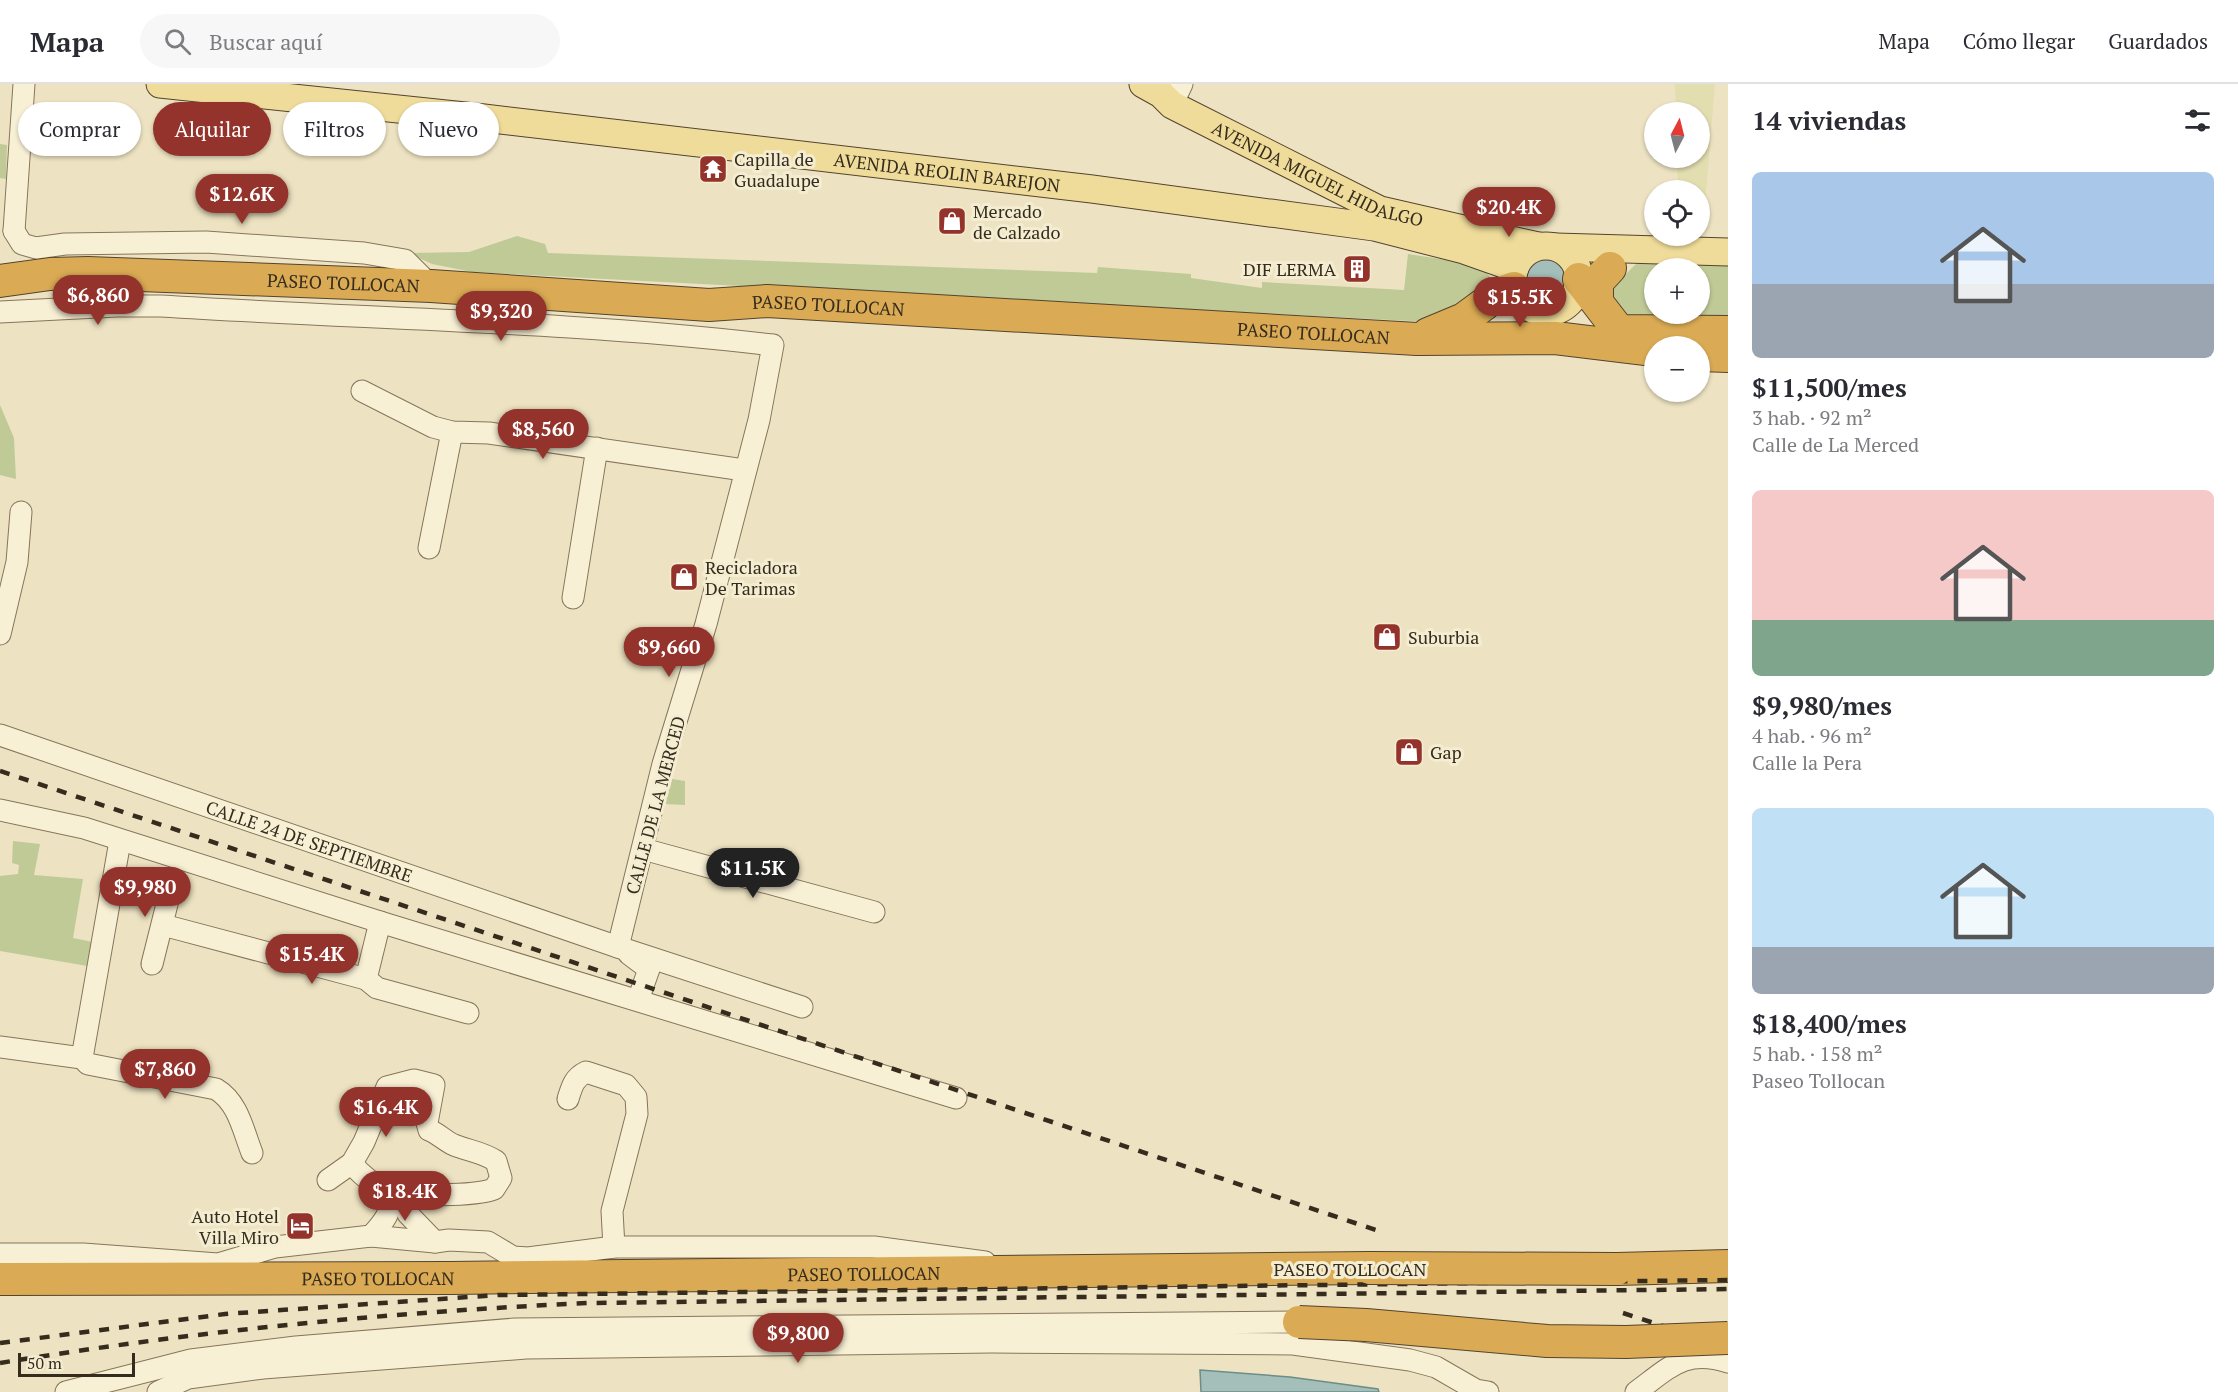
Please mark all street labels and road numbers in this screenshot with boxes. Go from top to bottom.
street label: AVENIDA MIGUEL HIDALGO [1208,115,1426,232]
street label: AVENIDA REOLIN BAREJON [832,147,1062,197]
street label: PASEO TOLLOCAN [266,268,420,298]
street label: PASEO TOLLOCAN [751,289,905,321]
street label: PASEO TOLLOCAN [1236,317,1391,349]
street label: CALLE DE LA MERCED [620,713,690,897]
street label: CALLE 24 DE SEPTIEMBRE [203,795,416,888]
street label: PASEO TOLLOCAN [1274,1257,1426,1281]
street label: PASEO TOLLOCAN [787,1261,941,1286]
street label: PASEO TOLLOCAN [302,1266,454,1290]

